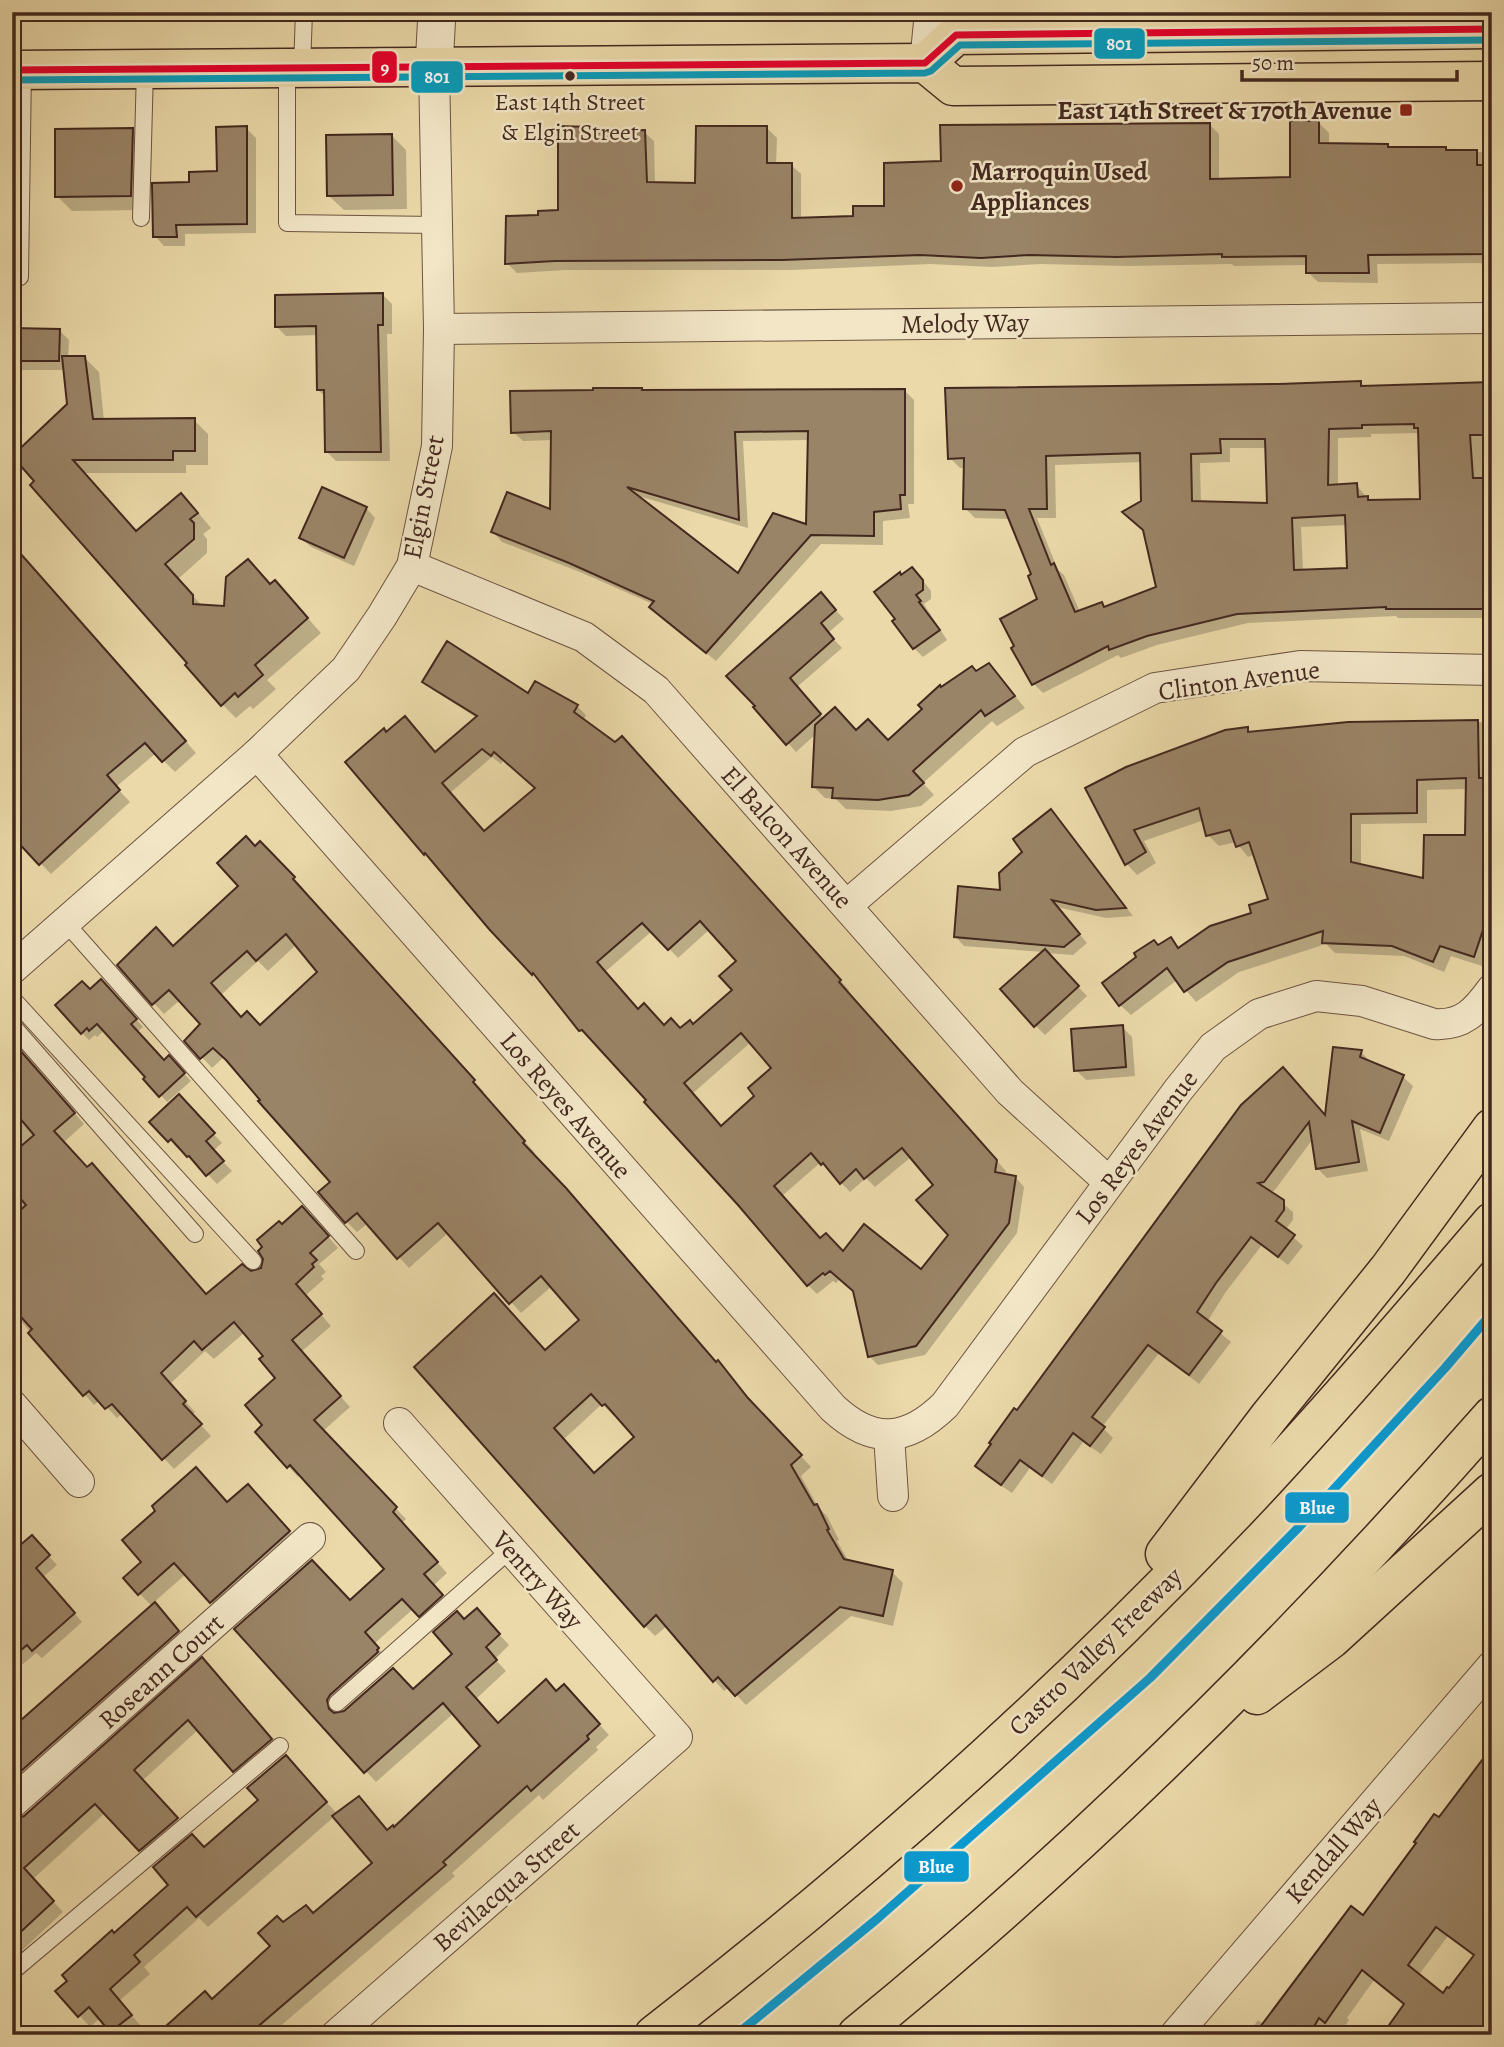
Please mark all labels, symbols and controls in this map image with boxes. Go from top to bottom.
line badge: 801 [1093,27,1146,60]
text: 801 [1106,31,1132,57]
scale bar [1242,38,1457,82]
text: 50 m [1252,49,1294,77]
line badge: 9 [371,50,398,84]
text: 9 [381,55,390,81]
line badge: 801 [410,60,464,94]
text: 801 [424,64,450,90]
marker: East 14th Street & Elgin Street [563,69,577,83]
place label: East 14th Street & Elgin Street [495,86,645,148]
place label: East 14th Street & 170th Avenue [1057,93,1392,128]
marker: East 14th Street & 170th Avenue [1398,102,1414,118]
place label: Marroquin Used Appliances [970,154,1149,219]
marker: Marroquin Used Appliances [949,178,965,194]
street label: Melody Way [900,305,1030,342]
street label: Elgin Street [394,432,453,562]
street label: Clinton Avenue [1156,652,1322,709]
street label: El Balcon Avenue [713,758,860,916]
street label: Los Reyes Avenue [492,1024,639,1186]
street label: Los Reyes Avenue [1067,1063,1206,1231]
line badge: Blue [1284,1491,1350,1524]
text: Blue [1299,1495,1335,1521]
street label: Ventry Way [484,1523,591,1637]
street label: Castro Valley Freeway [1001,1559,1190,1744]
street label: Roseann Court [91,1605,232,1737]
street label: Kendall Way [1277,1789,1390,1911]
street label: Bevilacqua Street [426,1813,587,1960]
line badge: Blue [903,1850,970,1883]
text: Blue [918,1854,954,1880]

